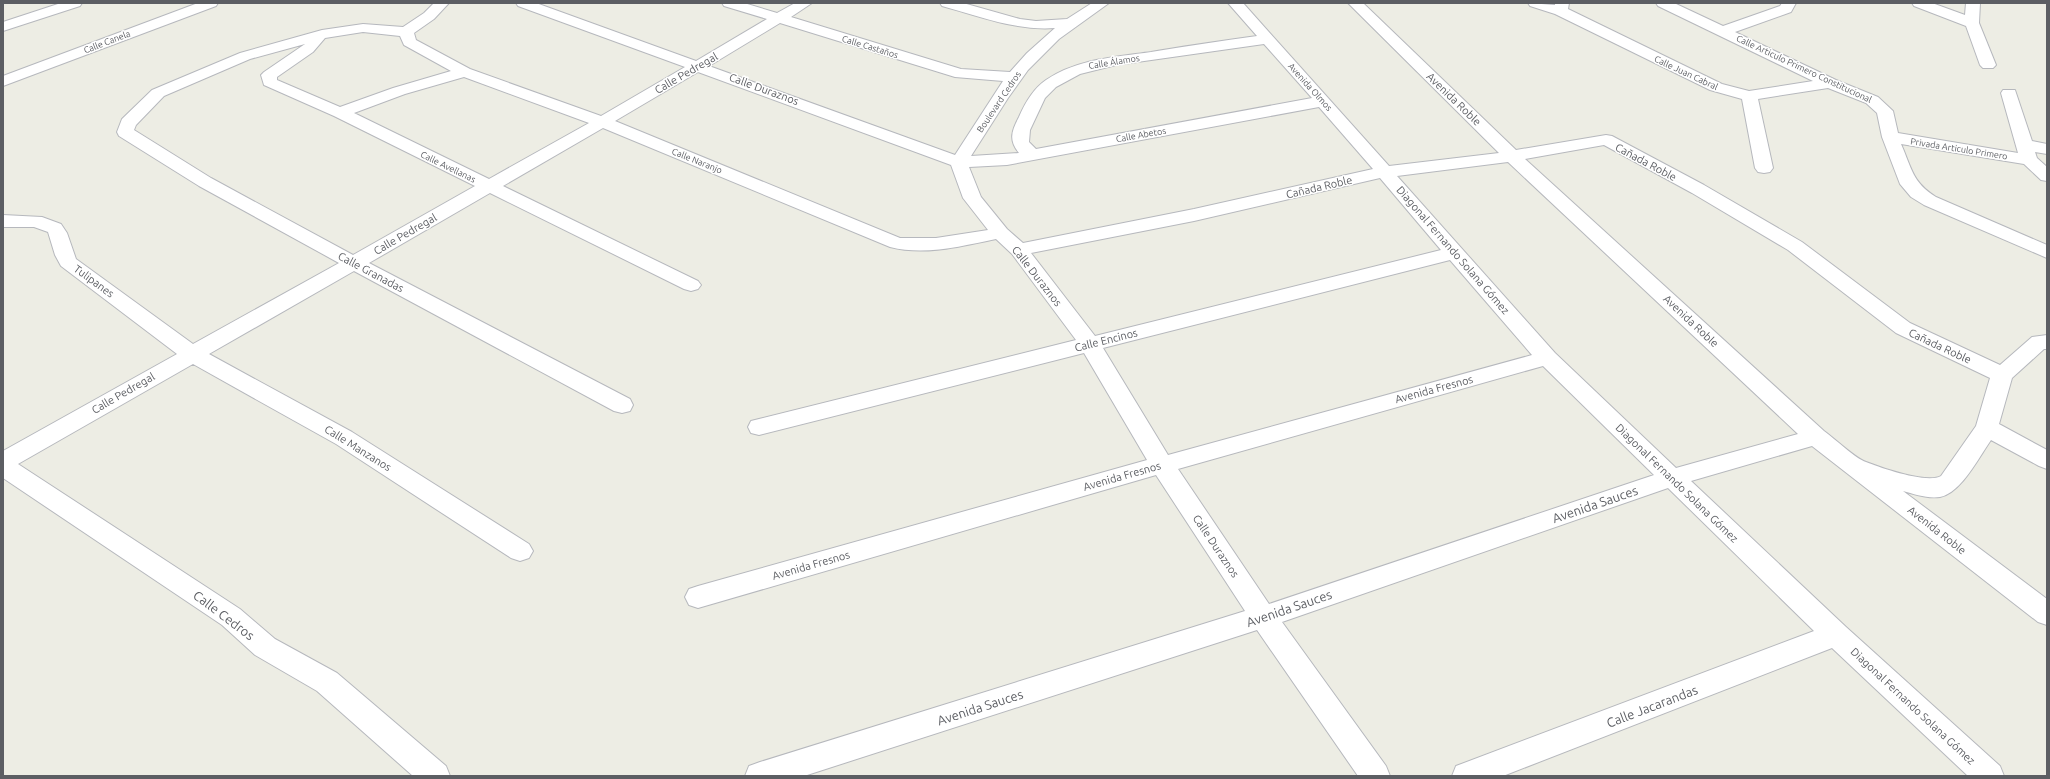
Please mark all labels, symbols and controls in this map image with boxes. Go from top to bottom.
street label: Calle Canela [82,29,132,55]
street label: Calle Articulo Primero Constitucional [1735,33,1874,105]
street label: Calle Castaños [841,34,899,60]
street label: Calle Pedregal [652,50,720,96]
street label: Calle Álamos [1087,51,1140,71]
street label: Calle Juan Cabral [1653,54,1720,92]
street label: Avenida Olmos [1286,61,1334,113]
street label: Boulevard Cedros [975,69,1023,134]
street label: Avenida Roble [1424,70,1484,128]
street label: Calle Duraznos [728,71,801,107]
street label: Calle Abetos [1115,126,1167,144]
street label: Privada Articulo Primero [1910,136,2008,162]
street label: Cañada Roble [1613,141,1679,183]
street label: Calle Naranjo [670,146,724,176]
street label: Calle Avellanas [419,149,477,185]
street label: Cañada Roble [1285,174,1353,200]
street label: Diagonal Fernando Solana Gómez [1394,184,1512,316]
street label: Calle Pedregal [371,211,439,257]
street label: Calle Duraznos [1010,243,1064,309]
street label: Calle Granadas [336,250,406,294]
street label: Tulipanes [72,262,117,300]
street label: Avenida Roble [1661,293,1721,349]
street label: Calle Encinos [1073,326,1139,354]
street label: Cañada Roble [1907,326,1973,366]
street label: Calle Pedregal [89,370,157,416]
street label: Avenida Fresnos [1394,373,1474,405]
street label: Diagonal Fernando Solana Gómez [1613,421,1741,545]
street label: Calle Manzanos [322,423,394,473]
street label: Avenida Fresnos [1082,459,1162,493]
street label: Avenida Sauces [1550,483,1640,525]
street label: Avenida Roble [1905,504,1969,556]
street label: Calle Duraznos [1191,512,1242,580]
street label: Avenida Fresnos [771,548,851,582]
street label: Avenida Sauces [1244,587,1334,629]
street label: Calle Cedros [191,588,257,643]
street label: Diagonal Fernando Solana Gómez [1848,645,1978,767]
street label: Calle Jacarandas [1605,682,1700,730]
street label: Avenida Sauces [935,686,1025,727]

